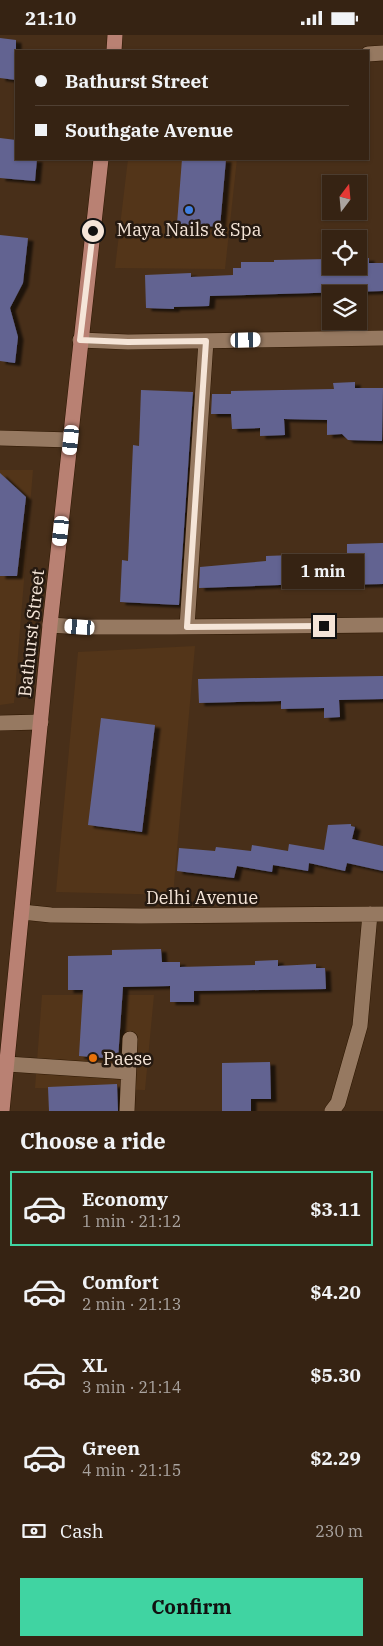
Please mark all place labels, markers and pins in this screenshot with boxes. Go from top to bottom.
marker: Maya Nails & Spa [183,204,195,216]
place label: Maya Nails & Spa [117,218,262,241]
place label: Paese [103,1047,152,1070]
marker: Paese [87,1052,99,1064]

